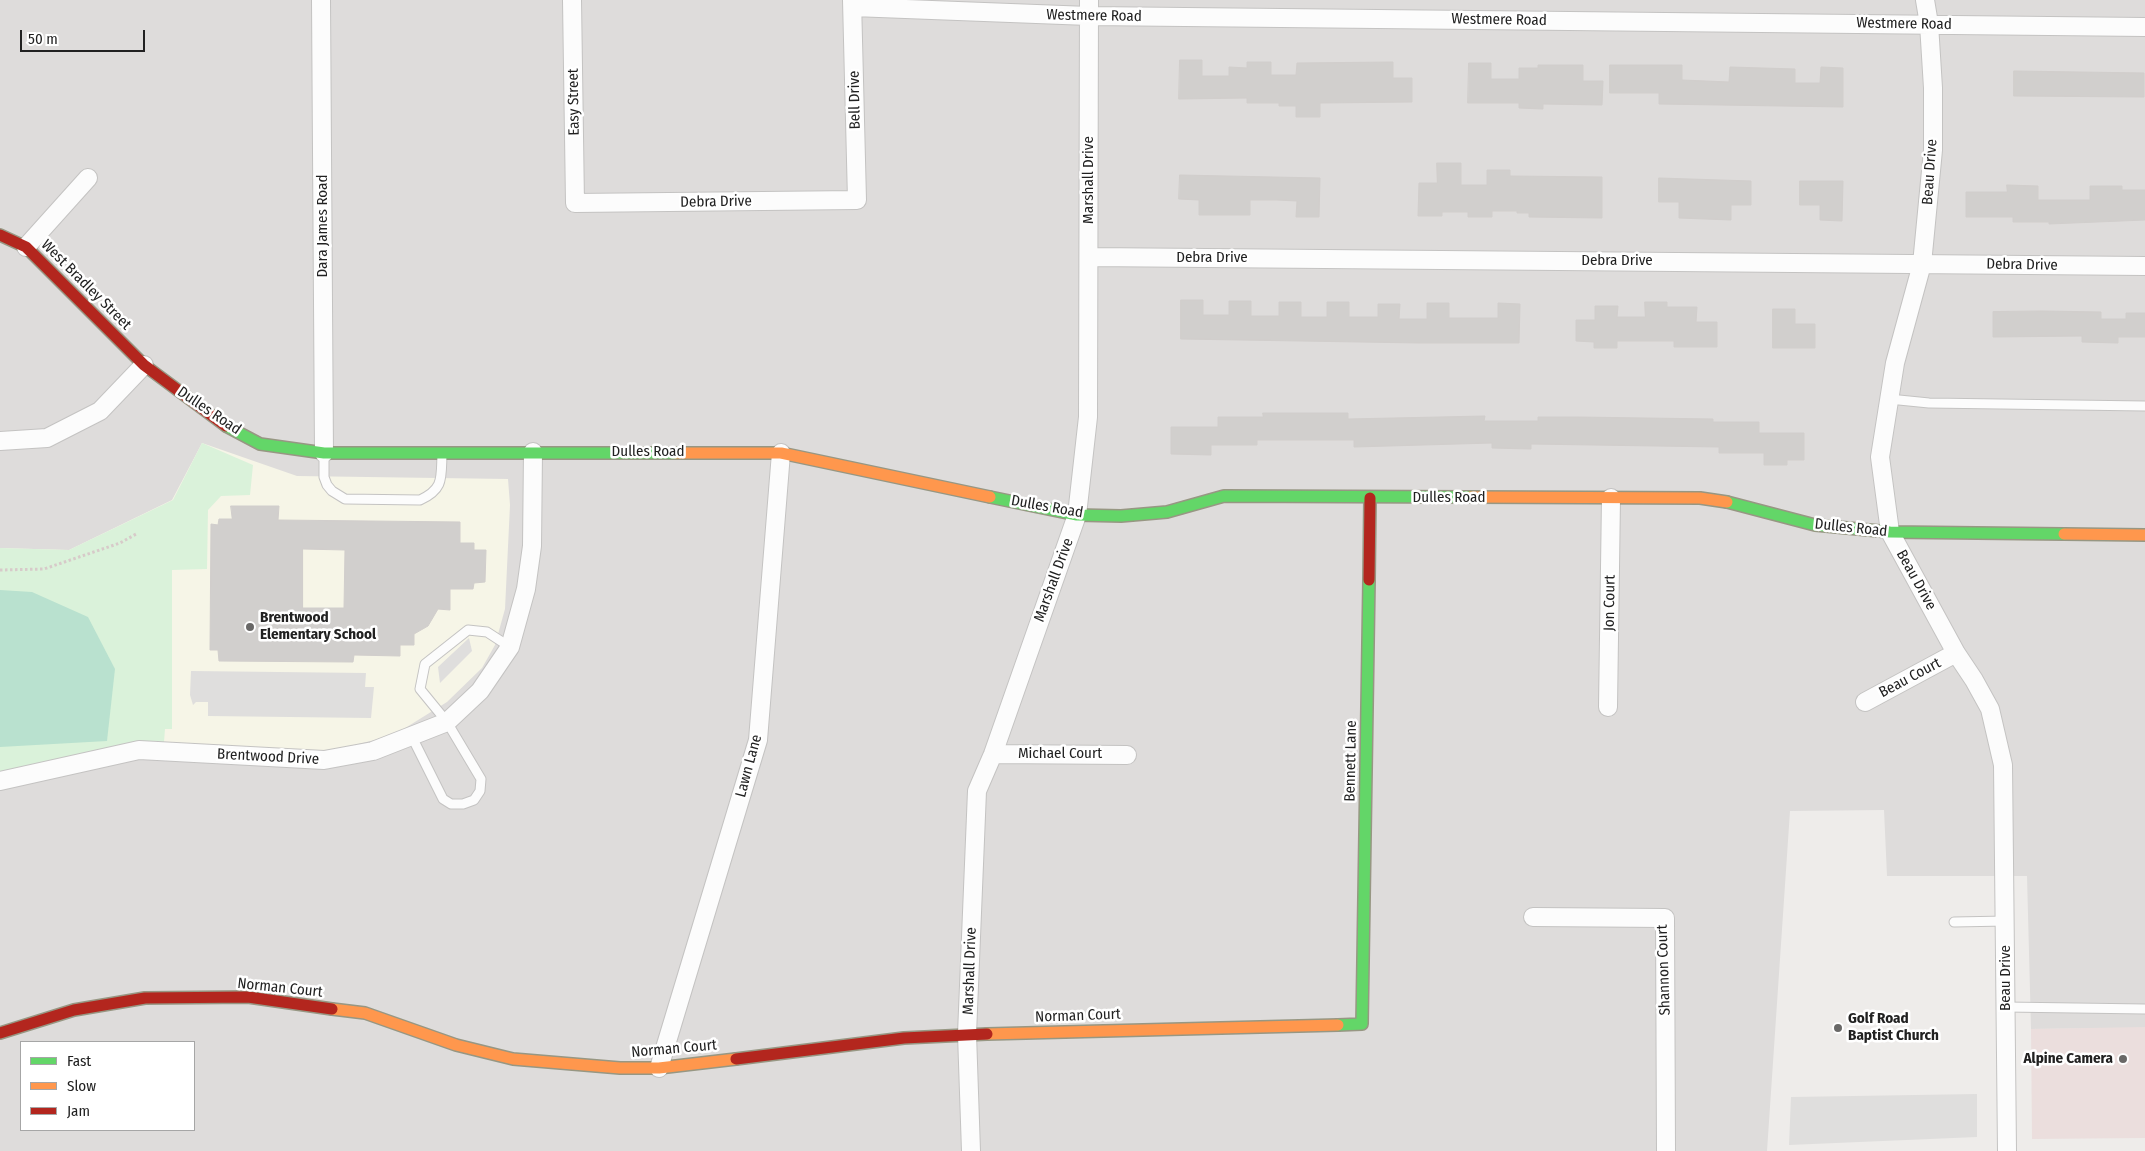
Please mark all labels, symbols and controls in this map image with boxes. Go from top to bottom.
street label: Westmere Road [1046,6,1142,26]
street label: Westmere Road [1451,10,1547,30]
street label: Westmere Road [1856,14,1952,34]
scale bar [22,20,148,52]
text: 50 m [28,30,58,48]
street label: Easy Street [564,68,584,136]
street label: Bell Drive [845,70,865,130]
street label: Marshall Drive [1080,136,1098,224]
street label: Beau Drive [1919,138,1941,206]
street label: Dara James Road [314,175,332,277]
street label: Debra Drive [680,192,752,212]
street label: West Bradley Street [37,236,135,334]
street label: Debra Drive [1176,249,1248,267]
street label: Debra Drive [1581,252,1653,270]
street label: Debra Drive [1986,255,2058,275]
street label: Dulles Road [174,383,244,439]
street label: Dulles Road [612,443,684,461]
street label: Dulles Road [1413,489,1485,507]
street label: Dulles Road [1010,492,1084,522]
street label: Dulles Road [1814,515,1888,541]
street label: Marshall Drive [1031,536,1077,624]
street label: Beau Drive [1892,547,1940,613]
street label: Jon Court [1601,575,1619,631]
place label: Brentwood Elementary School [260,609,376,644]
marker: Brentwood Elementary School [244,621,256,633]
street label: Beau Court [1876,654,1944,702]
street label: Bennett Lane [1341,720,1361,802]
street label: Lawn Lane [732,733,766,799]
street label: Brentwood Drive [217,745,319,769]
street label: Michael Court [1018,745,1102,763]
street label: Shannon Court [1653,924,1675,1016]
street label: Marshall Drive [959,927,981,1015]
street label: Beau Drive [1997,945,2015,1011]
street label: Norman Court [236,975,324,1001]
street label: Norman Court [1035,1006,1121,1026]
place label: Golf Road Baptist Church [1848,1010,1939,1045]
marker: Golf Road Baptist Church [1832,1022,1844,1034]
street label: Norman Court [631,1036,717,1062]
legend [20,1041,195,1131]
place label: Alpine Camera [2023,1050,2113,1068]
text: Fast [67,1052,91,1070]
marker: Alpine Camera [2117,1053,2129,1065]
text: Slow [67,1077,96,1095]
text: Jam [67,1102,90,1120]

